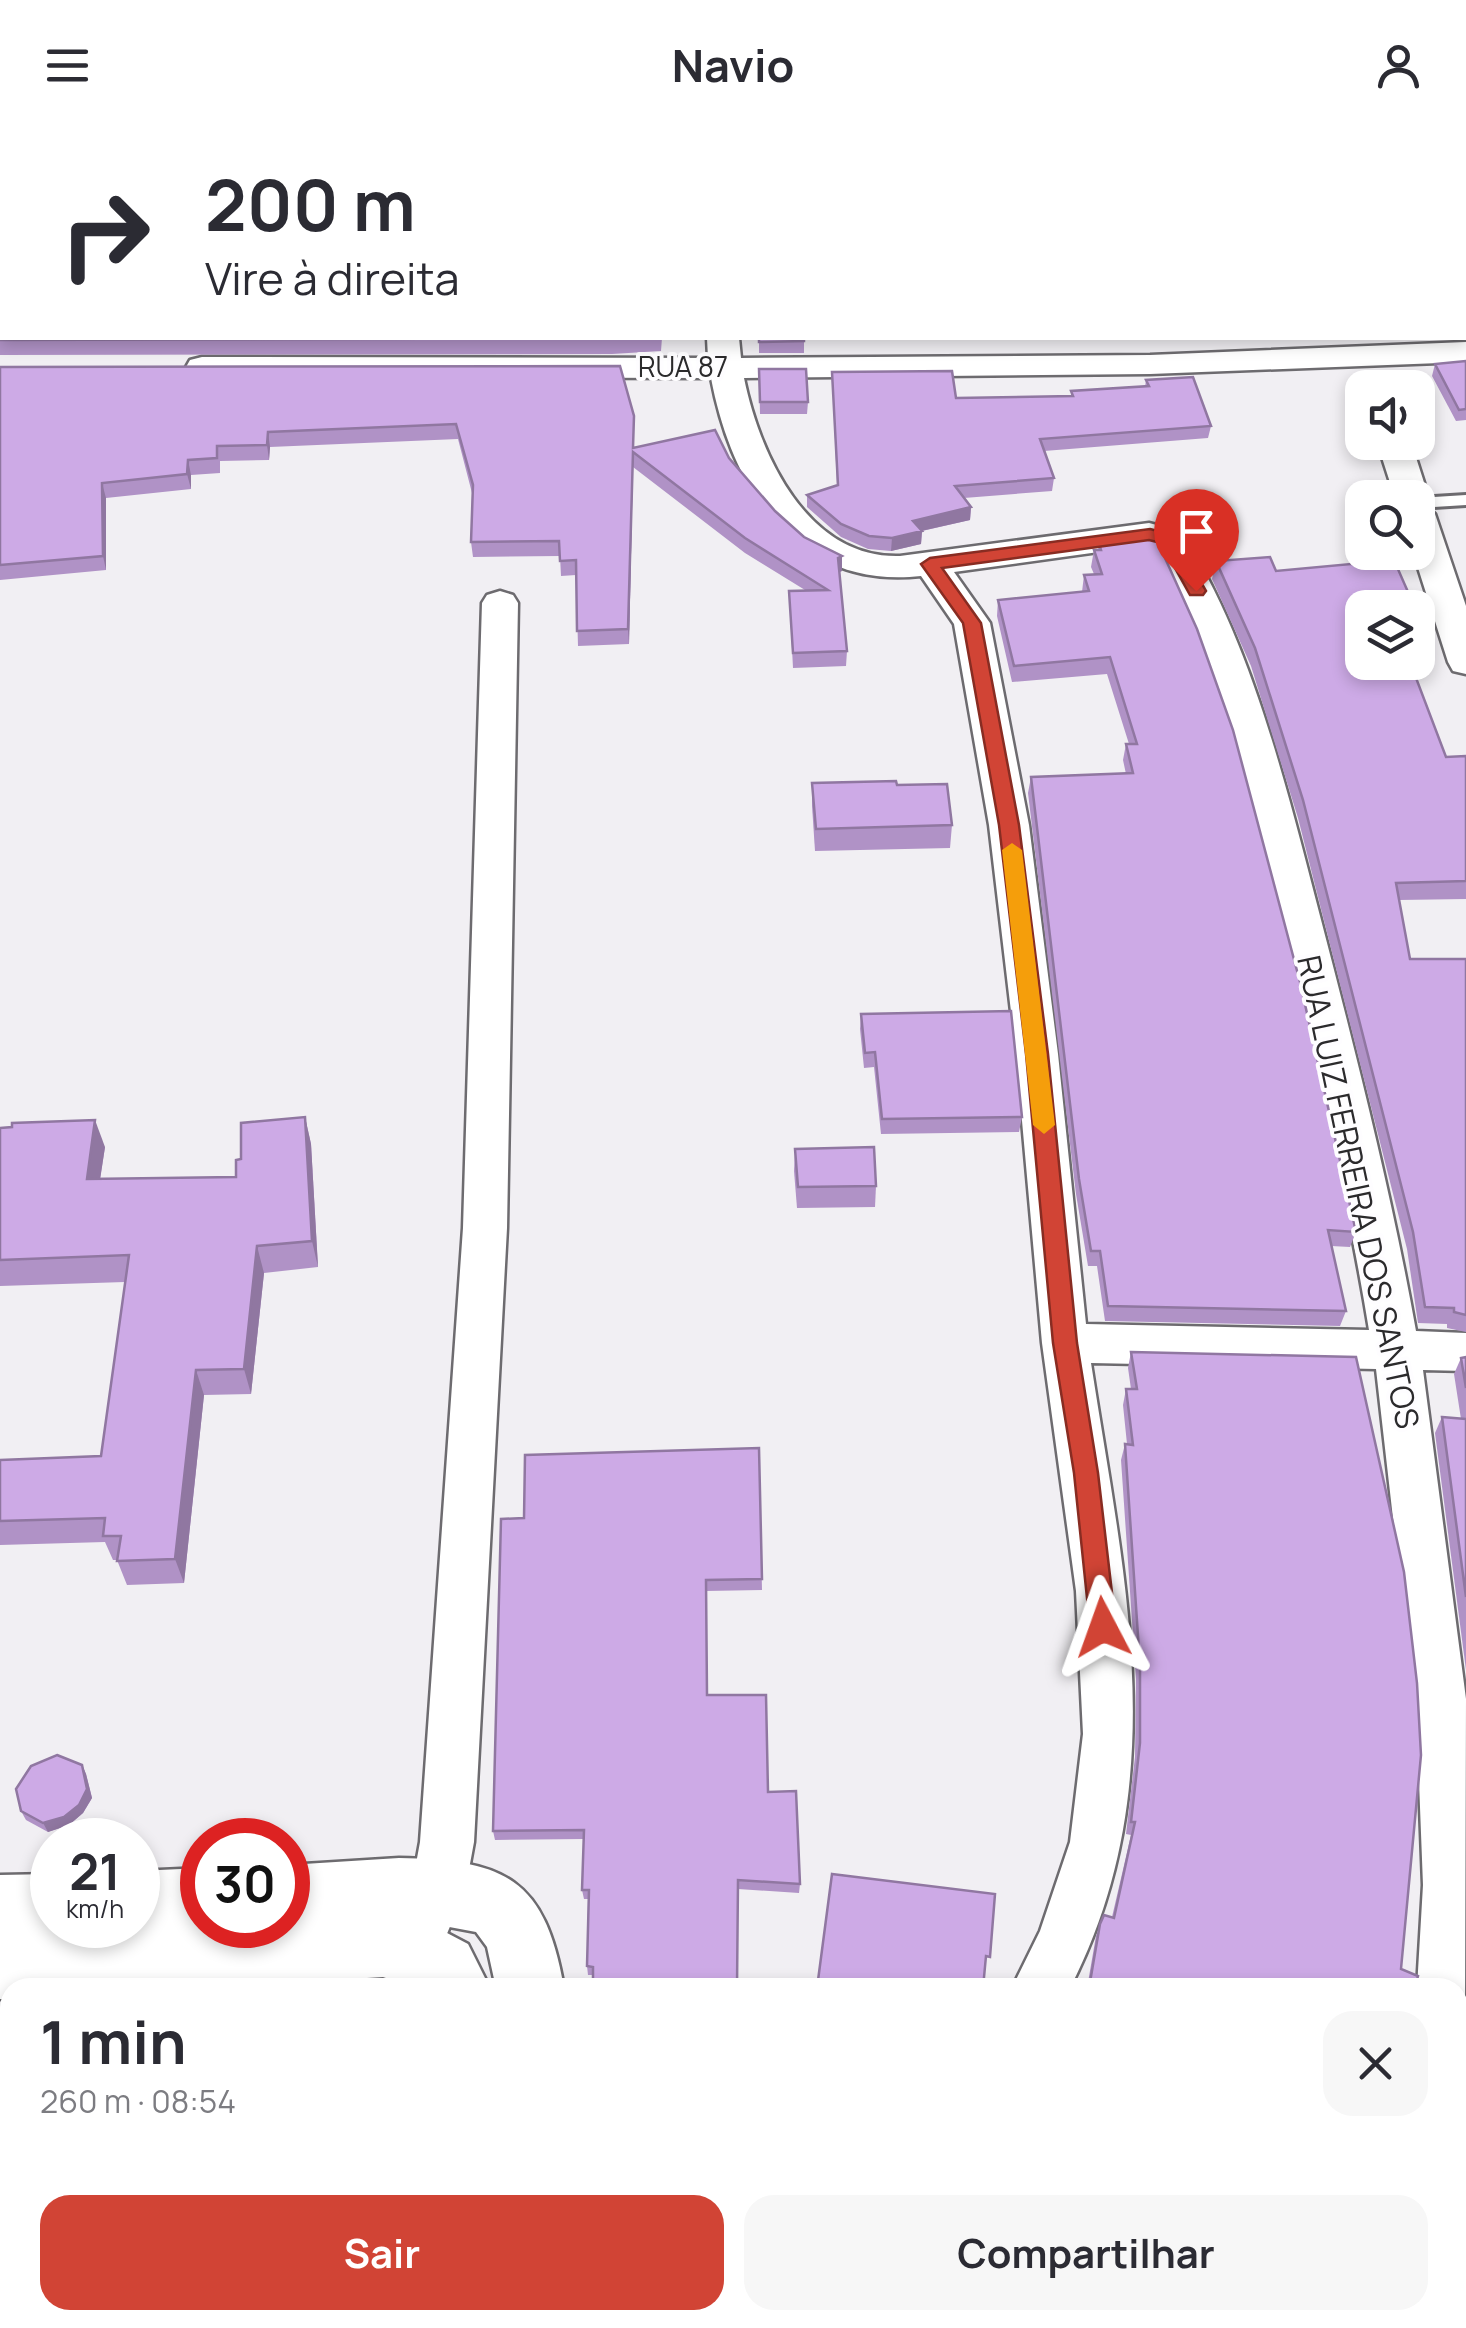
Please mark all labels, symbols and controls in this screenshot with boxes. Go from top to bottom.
text: Navio [672,34,794,96]
icon: menu [40,38,95,93]
icon: person [1371,38,1426,93]
text: 200 m [205,156,416,252]
icon: right [40,170,170,300]
text: Vire à direita [205,247,460,309]
street label: RUA 87 [638,347,728,385]
map controls [1345,370,1435,680]
button: sound [1345,370,1435,460]
button: search [1345,480,1435,570]
pin [1154,489,1239,592]
icon: arrive [1169,504,1224,559]
button: layers [1345,590,1435,680]
street label: RUA LUIZ FERREIRA DOS SANTOS [1287,951,1431,1432]
position arrow [1051,1575,1155,1679]
speed limit sign: 30 [180,1818,310,1948]
text: 21 [69,1837,121,1905]
text: km/h [66,1891,124,1926]
text: 1 min [40,2000,187,2082]
button: close [1323,2011,1428,2116]
text: 260 m · 08:54 [40,2079,236,2123]
button: Sair [40,2195,724,2310]
button: Compartilhar [744,2195,1428,2310]

